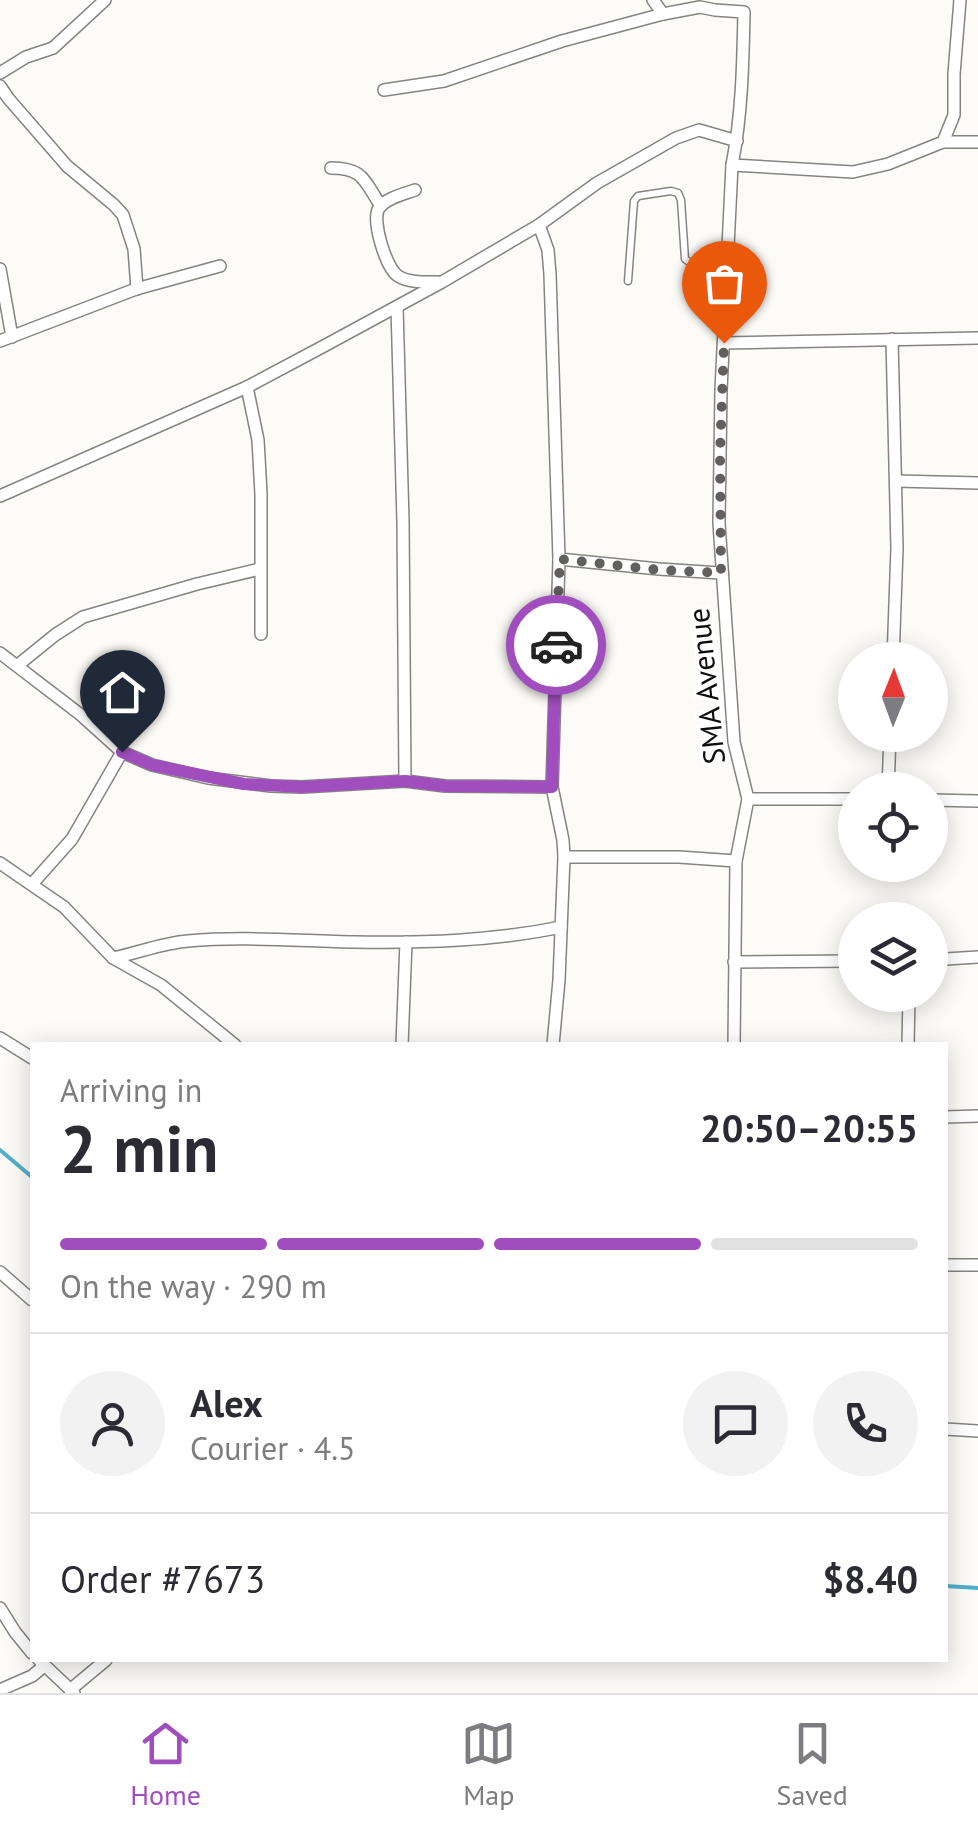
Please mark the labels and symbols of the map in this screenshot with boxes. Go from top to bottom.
pin [682,241,767,344]
courier [506,595,606,695]
street label: SMA Avenue [678,606,733,766]
north arrow [838,642,948,752]
pin [80,650,165,753]

